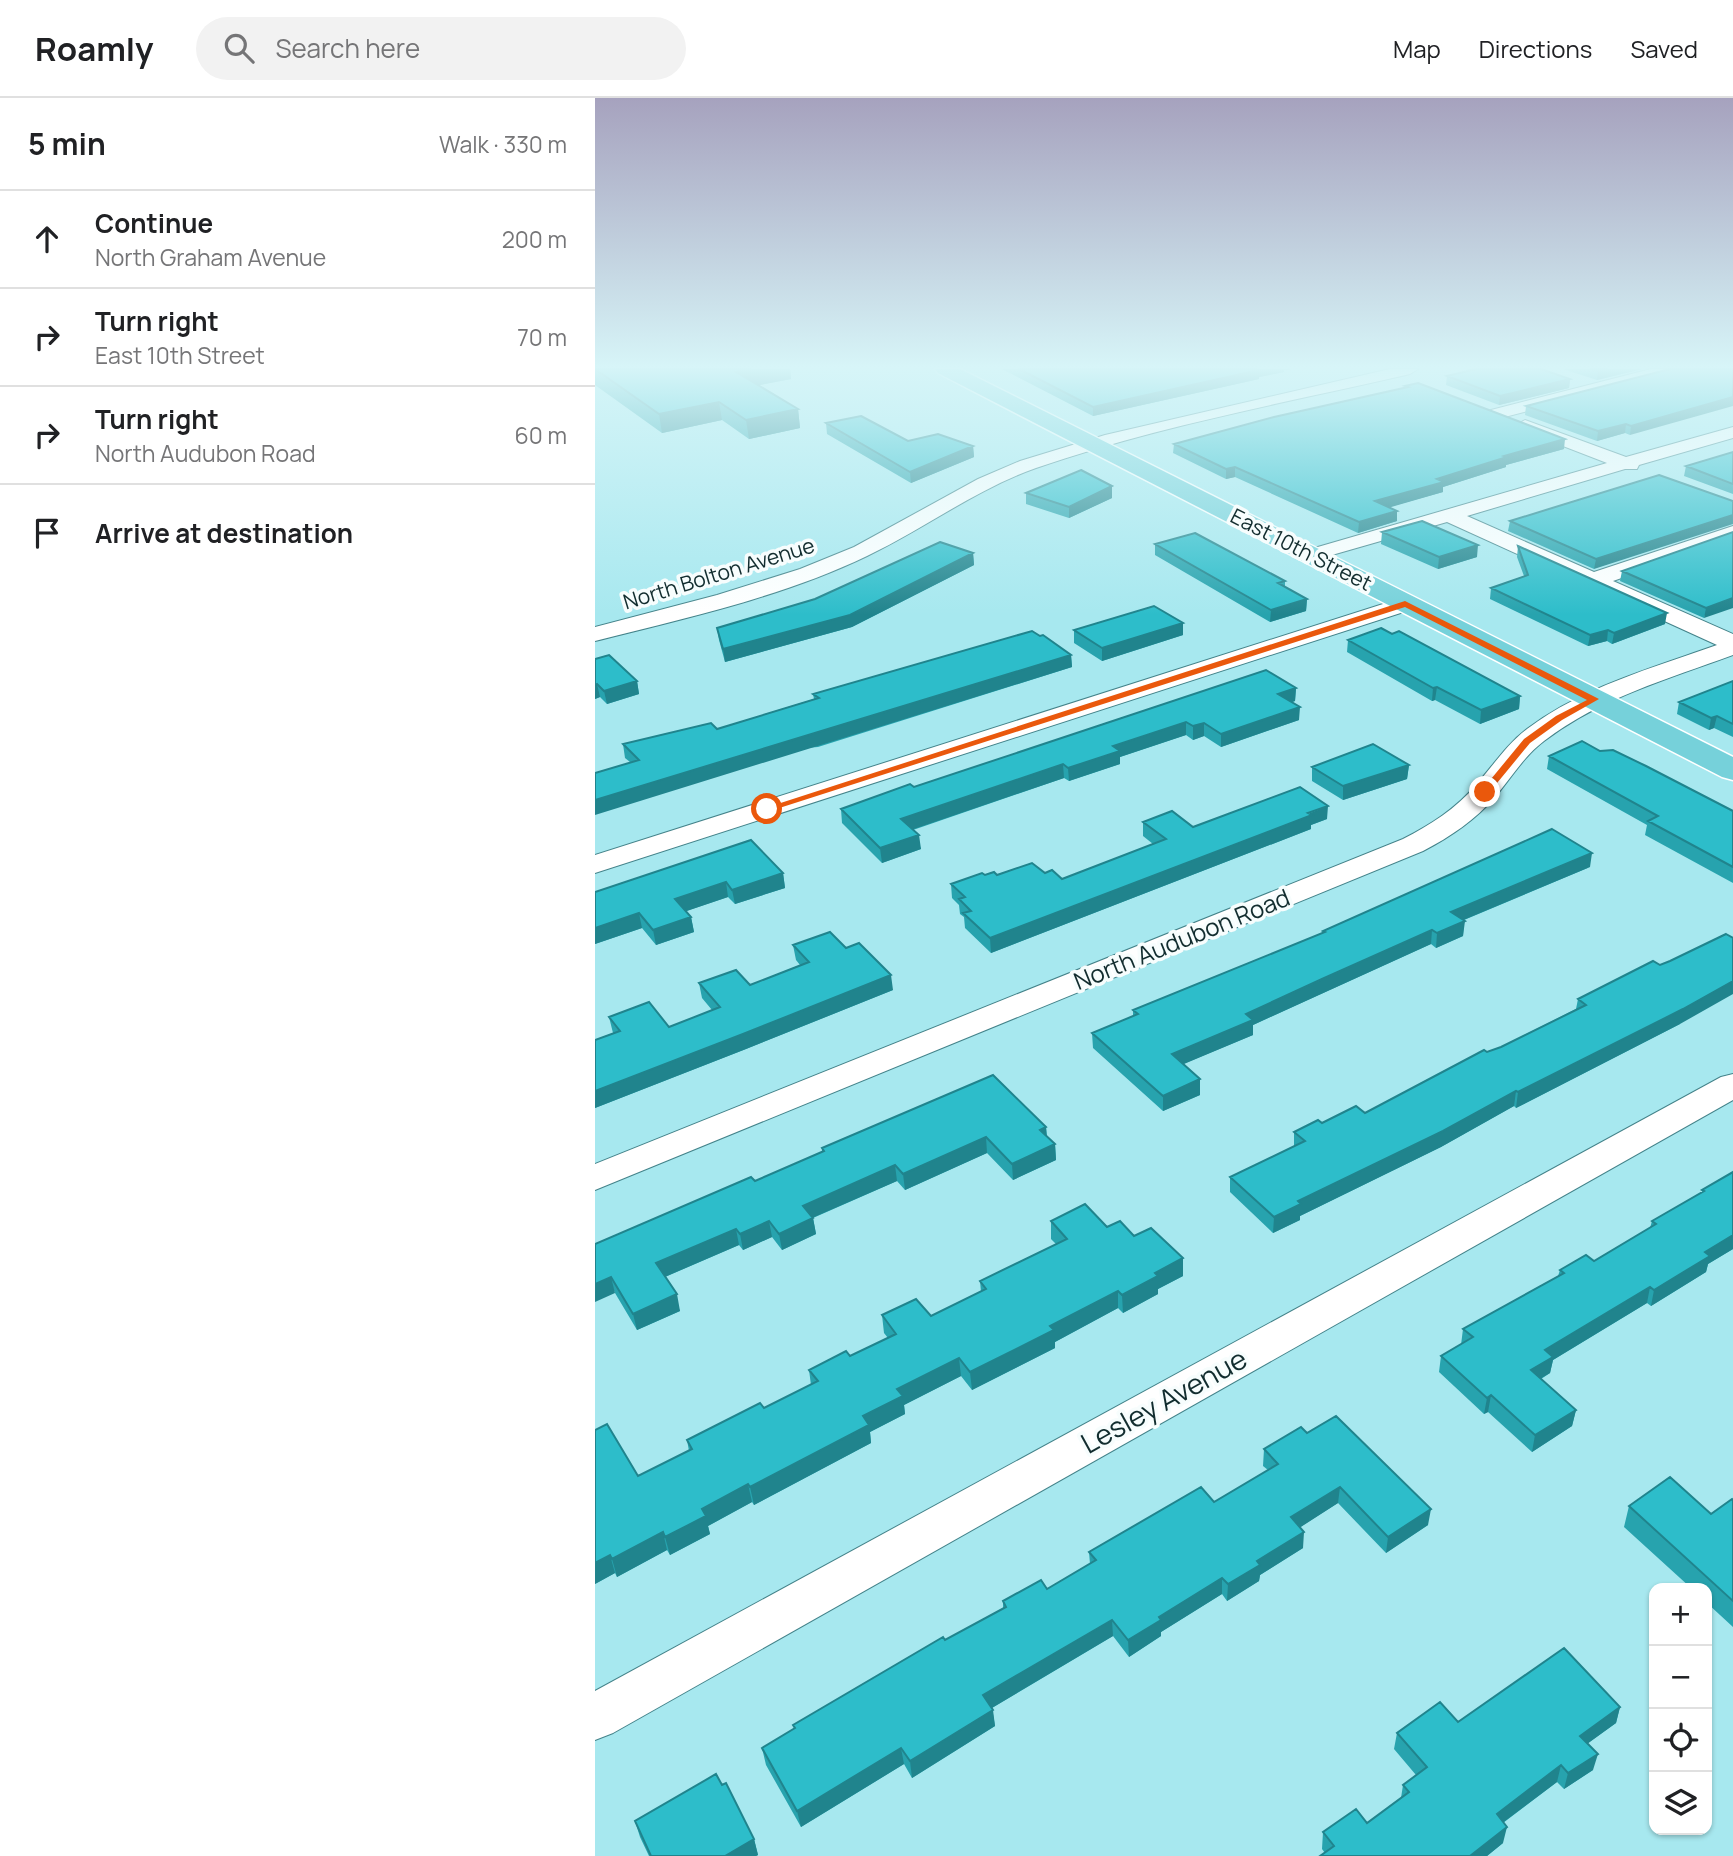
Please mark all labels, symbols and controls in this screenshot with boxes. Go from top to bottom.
search box [196,17,686,80]
text: Roamly [35,26,154,71]
icon: search [220,29,258,67]
text: Search here [276,30,420,66]
text: Map [1393,32,1441,65]
text: Directions [1479,32,1592,65]
text: Saved [1630,32,1698,65]
text: 5 min [28,123,106,164]
text: Walk · 330 m [439,128,567,160]
text: Continue [95,205,213,241]
icon: ahead [28,220,66,258]
text: 200 m [502,223,567,255]
text: North Graham Avenue [95,241,326,273]
text: Turn right [95,303,219,339]
icon: right [28,318,66,356]
text: 70 m [517,321,567,353]
text: East 10th Street [95,339,265,371]
text: Turn right [95,401,219,437]
icon: right [28,416,66,454]
text: 60 m [515,419,567,451]
text: North Audubon Road [95,437,316,469]
street label: East 10th Street [1226,501,1377,597]
icon: arrive [28,514,66,552]
text: Arrive at destination [95,515,353,551]
street label: North Bolton Avenue [620,531,818,615]
route end [1469,776,1500,807]
route start [751,793,782,824]
street label: North Audubon Road [1069,880,1294,997]
street label: Lesley Avenue [1074,1339,1253,1461]
map controls [1649,1583,1712,1835]
button: + [1649,1583,1712,1646]
button: − [1649,1646,1712,1709]
button: locate [1649,1709,1712,1772]
button: layers [1649,1772,1712,1835]

